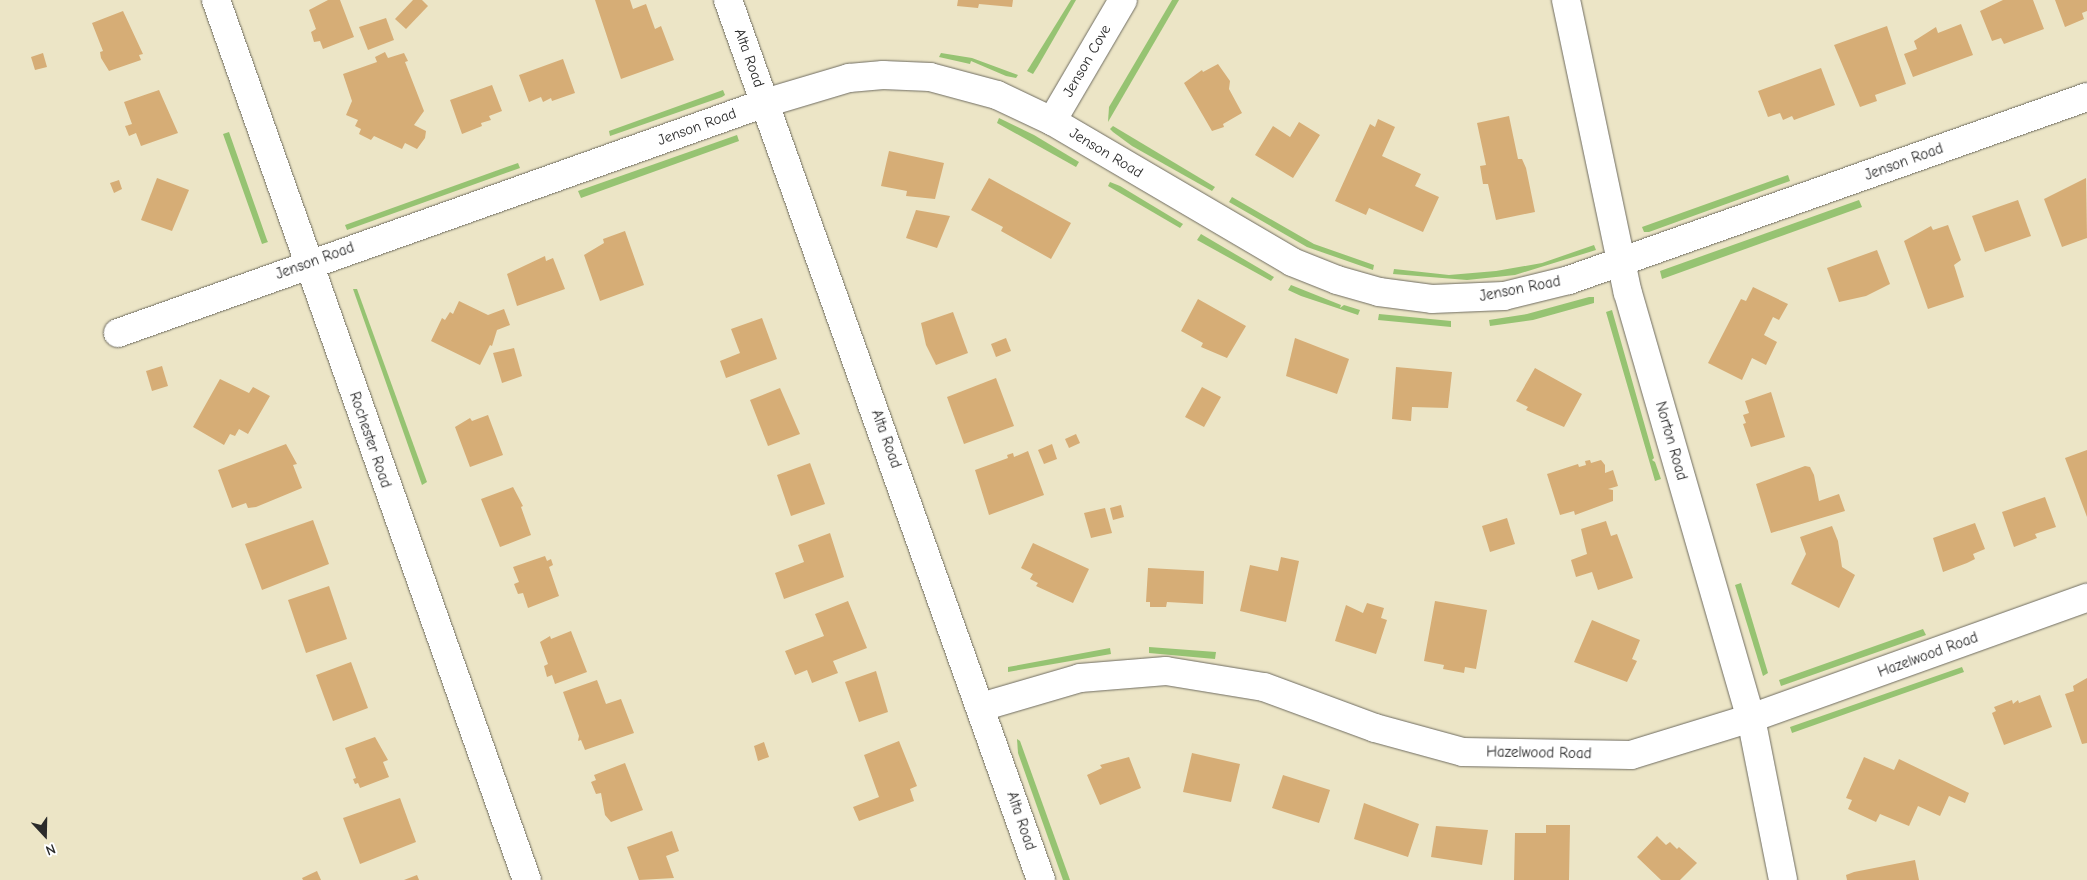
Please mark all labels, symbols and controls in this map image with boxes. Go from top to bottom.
street label: Jenson Cove [1059,22,1115,100]
street label: Alta Road [730,26,768,90]
street label: Jenson Road [655,104,739,150]
street label: Jenson Road [1066,124,1146,182]
street label: Jenson Road [1862,139,1946,185]
street label: Jenson Road [273,238,357,284]
street label: Jenson Road [1478,272,1562,306]
street label: Rochester Road [345,390,395,490]
street label: Norton Road [1651,399,1691,483]
street label: Alta Road [867,407,905,471]
street label: Hazelwood Road [1875,629,1981,681]
street label: Hazelwood Road [1486,743,1592,763]
street label: Alta Road [1003,789,1039,853]
north arrow [20,810,70,860]
text: N [43,840,58,859]

